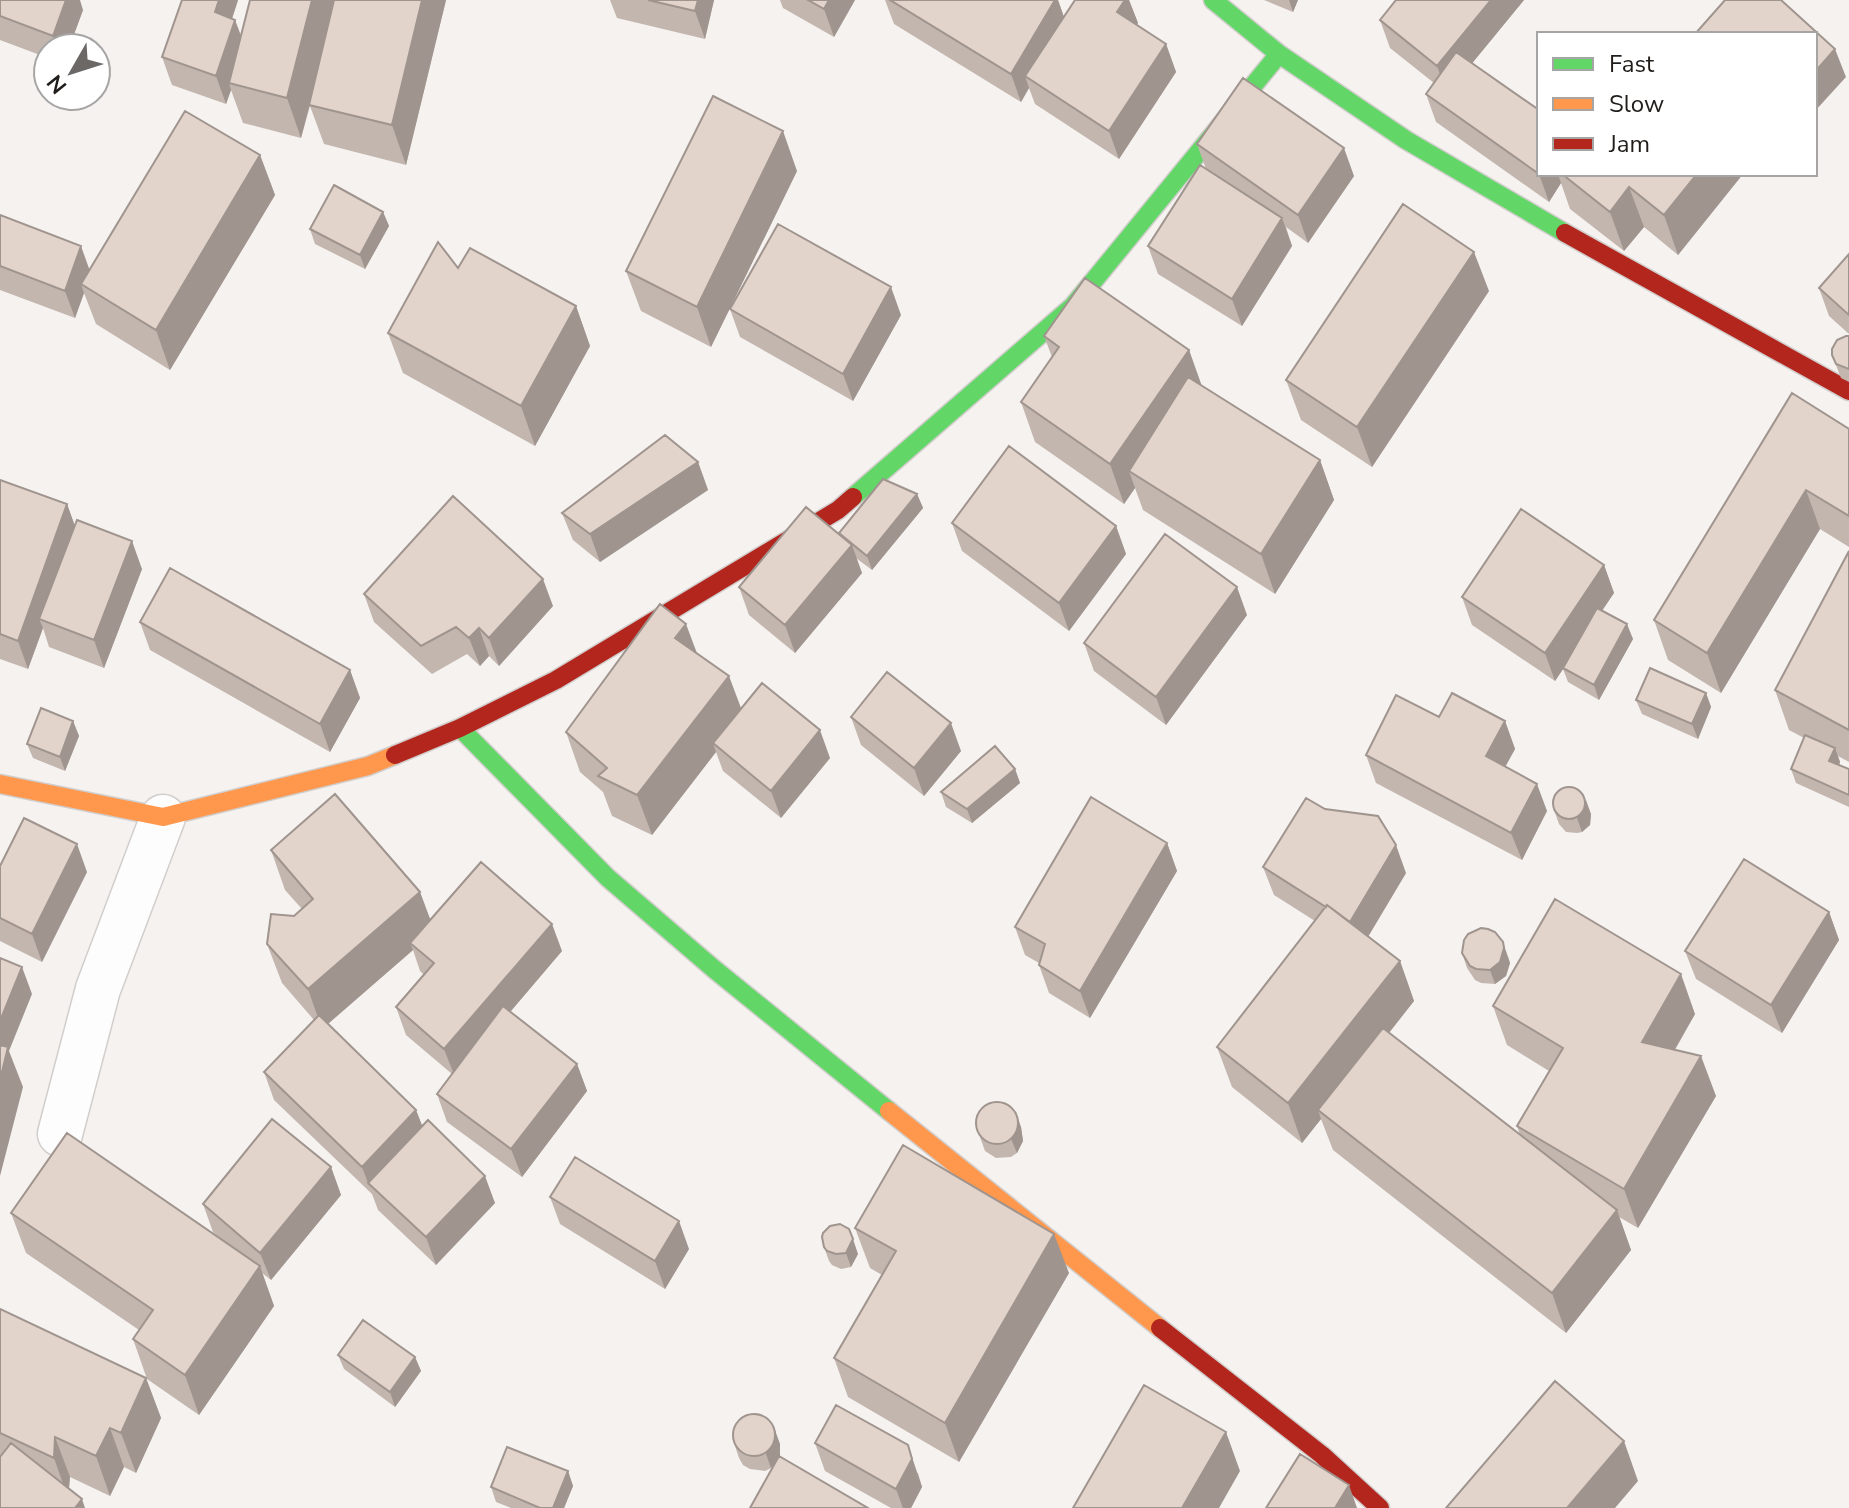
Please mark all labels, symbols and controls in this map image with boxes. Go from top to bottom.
north arrow [32,32,112,112]
legend [1537,32,1817,176]
text: Fast [1609,48,1655,80]
text: N [40,68,74,100]
text: Slow [1609,88,1664,120]
text: Jam [1608,128,1650,160]

